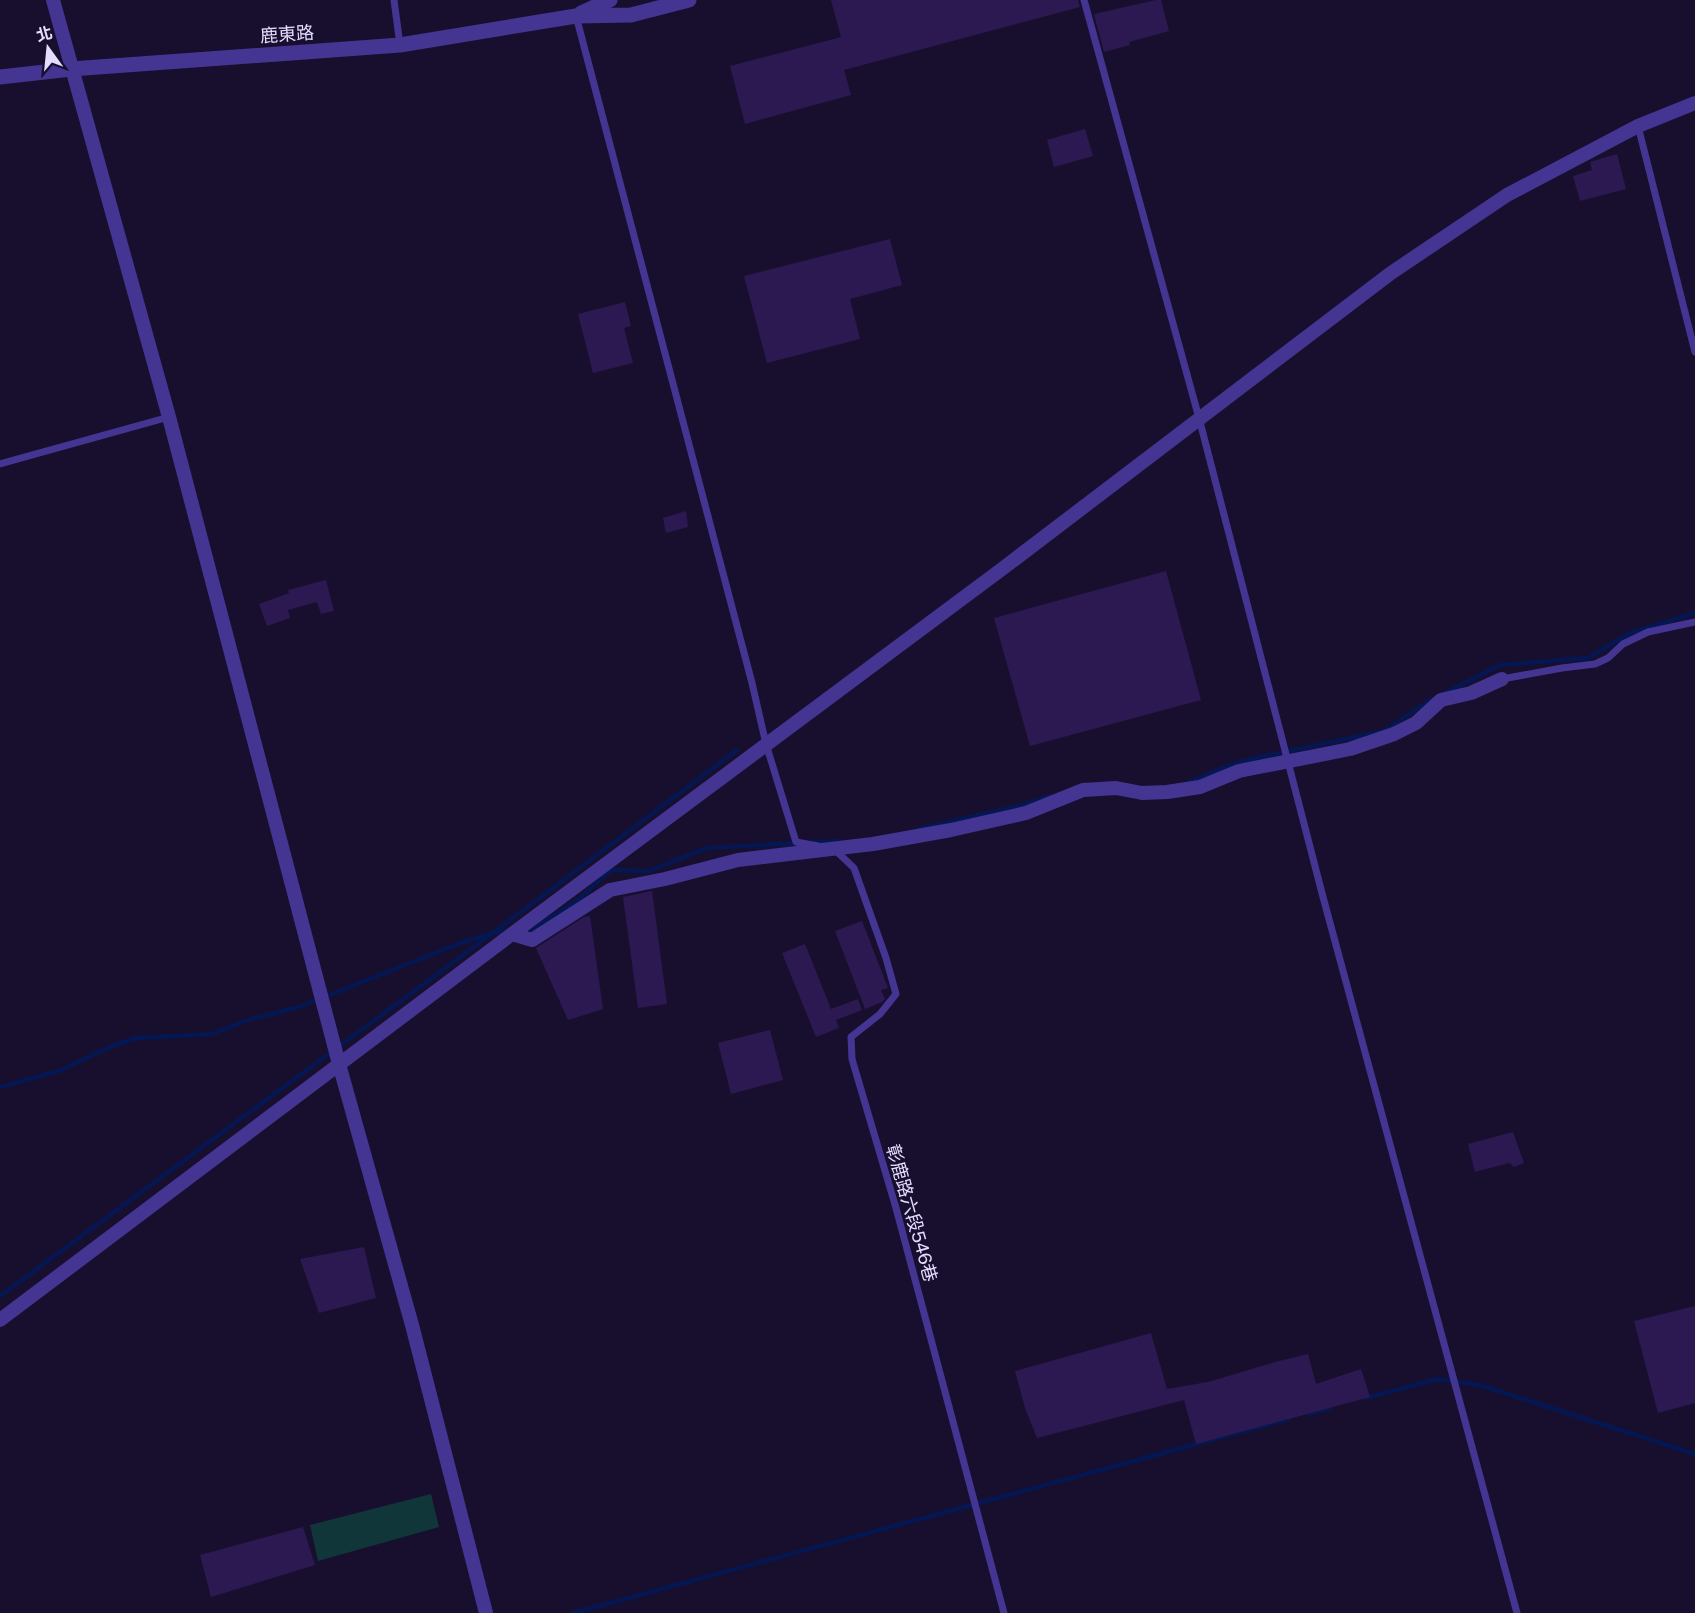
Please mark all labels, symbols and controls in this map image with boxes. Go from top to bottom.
north arrow [18,18,78,78]
street label: 鹿東路 [259,22,315,46]
text: 北 [34,23,54,45]
street label: 彰鹿路六段546巷 [882,1142,942,1284]

